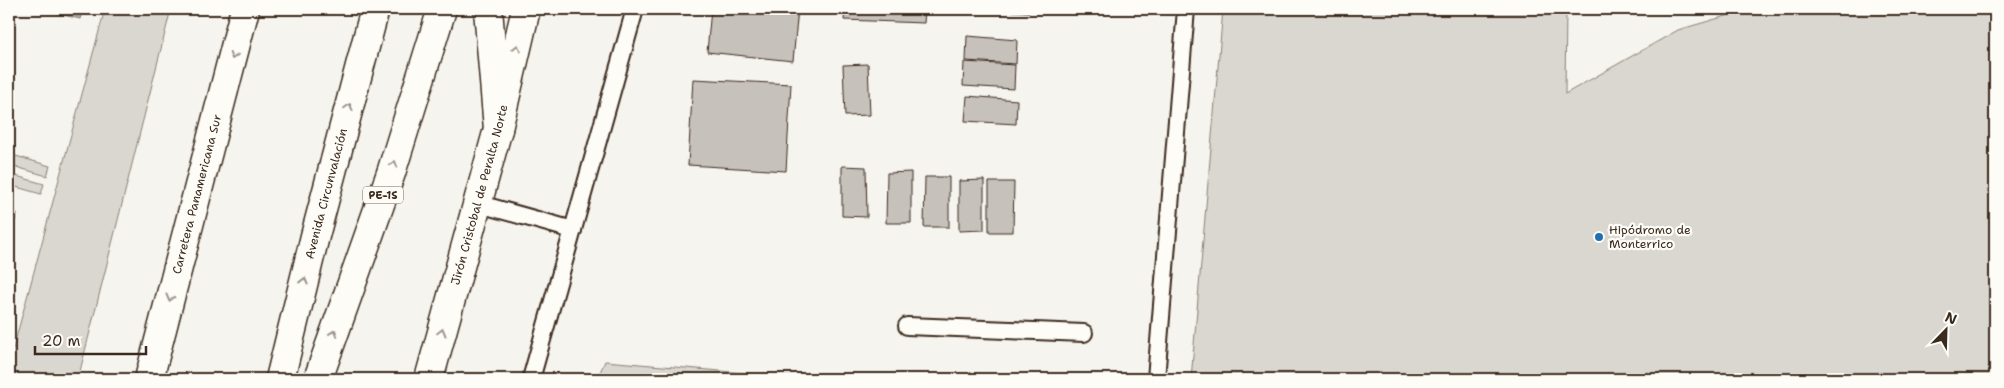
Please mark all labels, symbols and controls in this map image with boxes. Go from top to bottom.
one-way arrow [511,43,522,52]
one-way arrow [228,51,238,59]
one-way arrow [344,103,354,111]
street label: Jirón Cristobal de Peralta Norte [447,103,511,287]
street label: Carretera Panamericana Sur [169,112,225,276]
street label: Avenida Circunvalación [302,127,351,261]
one-way arrow [388,160,398,168]
road number: PE-1S [363,186,403,204]
place label: Hipódromo de Monterrico [1609,222,1691,252]
marker: Hipódromo de Monterrico [1593,231,1605,243]
one-way arrow [298,276,309,285]
one-way arrow [165,293,176,302]
north arrow [1922,306,1972,356]
text: N [1942,308,1960,328]
scale bar [35,323,146,355]
one-way arrow [436,329,446,337]
one-way arrow [328,330,338,338]
text: 20 m [42,331,81,351]

